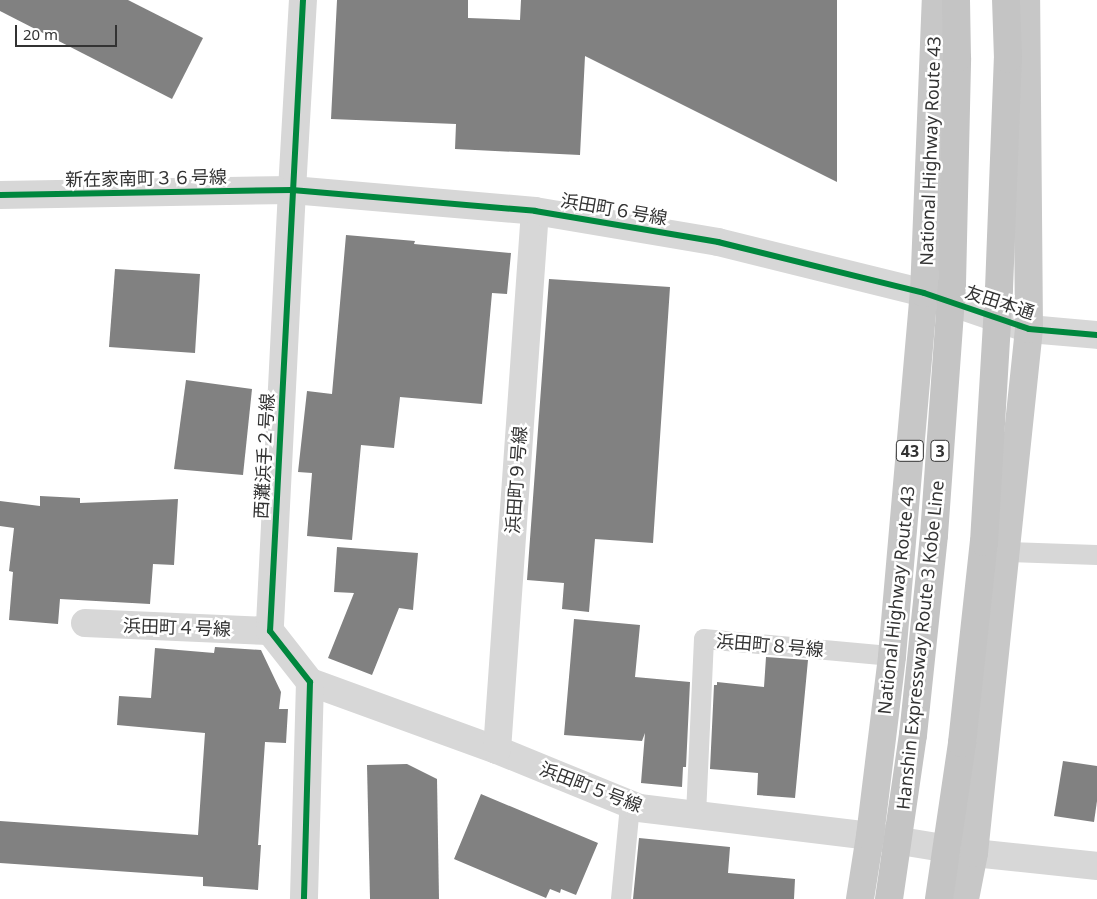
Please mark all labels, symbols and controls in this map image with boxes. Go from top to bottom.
scale bar [18,15,120,47]
text: 20 m [23,24,58,44]
street label: National Highway Route 43 [915,36,945,266]
street label: 新在家南町３６号線 [65,166,227,190]
street label: 浜田町６号線 [559,189,669,229]
street label: 友田本通 [962,281,1038,323]
street label: 西灘浜手２号線 [250,393,278,519]
street label: 浜田町９号線 [501,425,531,535]
road number: 43 [895,438,925,464]
road number: 3 [930,438,950,464]
street label: Hanshin Expressway Route 3 Kobe Line [892,479,948,811]
street label: National Highway Route 43 [873,485,919,715]
street label: 浜田町４号線 [123,614,231,640]
street label: 浜田町８号線 [715,630,825,660]
street label: 浜田町５号線 [537,758,645,816]

